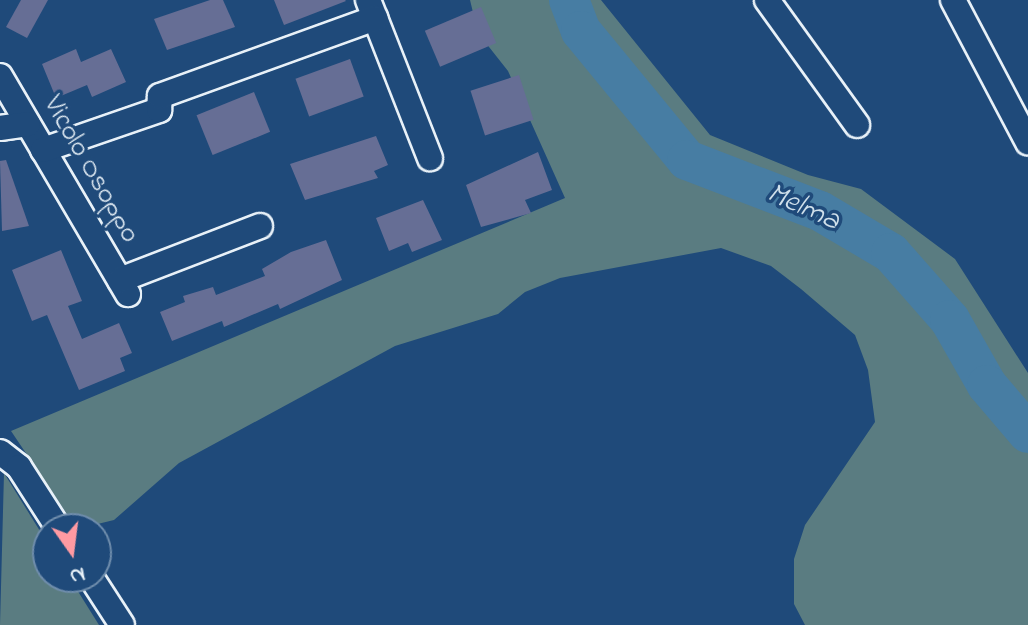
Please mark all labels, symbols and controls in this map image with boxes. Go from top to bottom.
street label: Vicolo Osoppo [34,90,146,250]
water label: Melma [761,176,845,240]
north arrow [32,513,112,593]
text: N [66,557,88,592]

